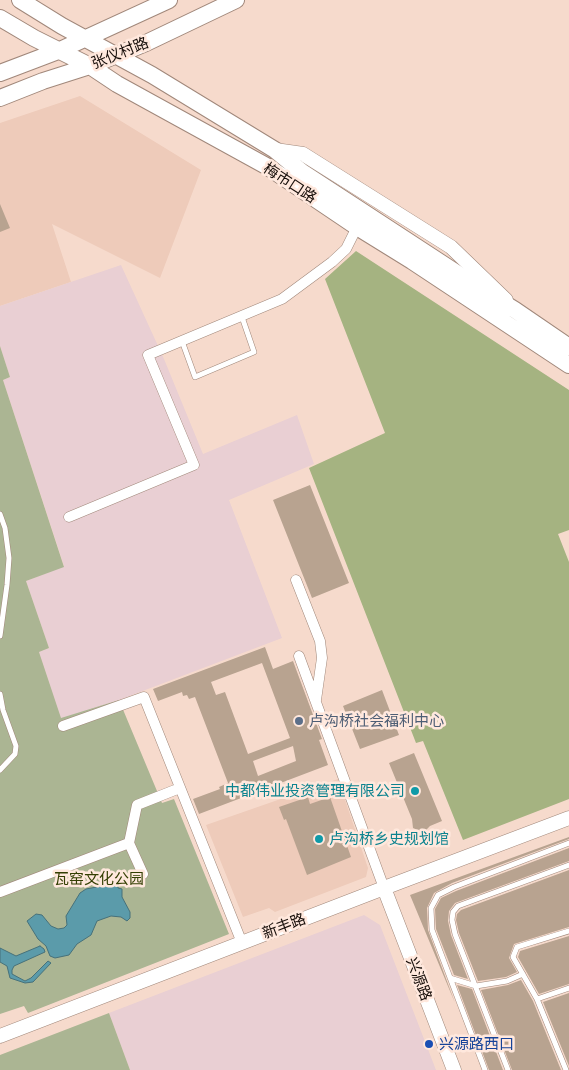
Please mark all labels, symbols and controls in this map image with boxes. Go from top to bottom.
street label: 张仪村路 [89,33,151,73]
street label: 梅市口路 [260,159,320,207]
place label: 卢沟桥社会福利中心 [309,712,444,730]
marker: 卢沟桥社会福利中心 [293,715,305,727]
place label: 中都伟业投资管理有限公司 [225,782,405,800]
marker: 中都伟业投资管理有限公司 [409,785,421,797]
place label: 卢沟桥乡史规划馆 [329,830,449,848]
marker: 卢沟桥乡史规划馆 [313,833,325,845]
park label: 瓦窑文化公园 [54,870,144,888]
street label: 新丰路 [260,910,308,942]
street label: 兴源路 [403,955,435,1003]
place label: 兴源路西口 [439,1035,514,1053]
marker: 兴源路西口 [423,1038,435,1050]

